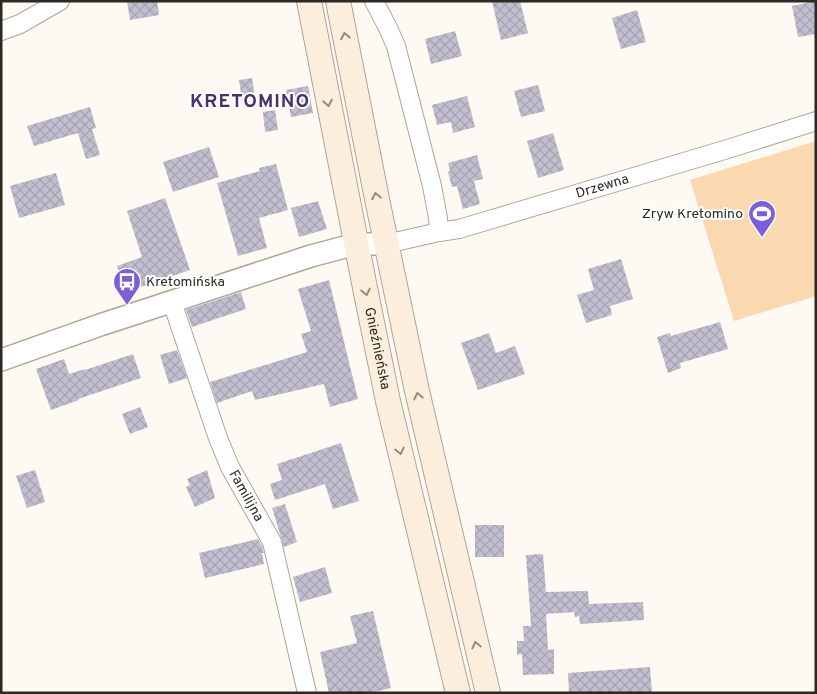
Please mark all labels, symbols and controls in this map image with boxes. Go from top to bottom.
one-way arrow [341,32,351,41]
district label: KRETOMINO [190,90,310,114]
one-way arrow [322,98,333,107]
street label: Drzewna [574,170,631,202]
one-way arrow [372,191,382,200]
sports icon: Zryw Kretomino [747,199,777,238]
place label: Zryw Kretomino [642,206,743,223]
bus stop icon: Kretomińska [112,267,142,306]
place label: Kretomińska [146,274,225,291]
one-way arrow [360,287,370,296]
street label: Gnieźnieńska [361,306,394,391]
one-way arrow [413,391,423,400]
one-way arrow [394,446,404,455]
street label: Familijna [225,467,267,525]
one-way arrow [471,641,482,650]

